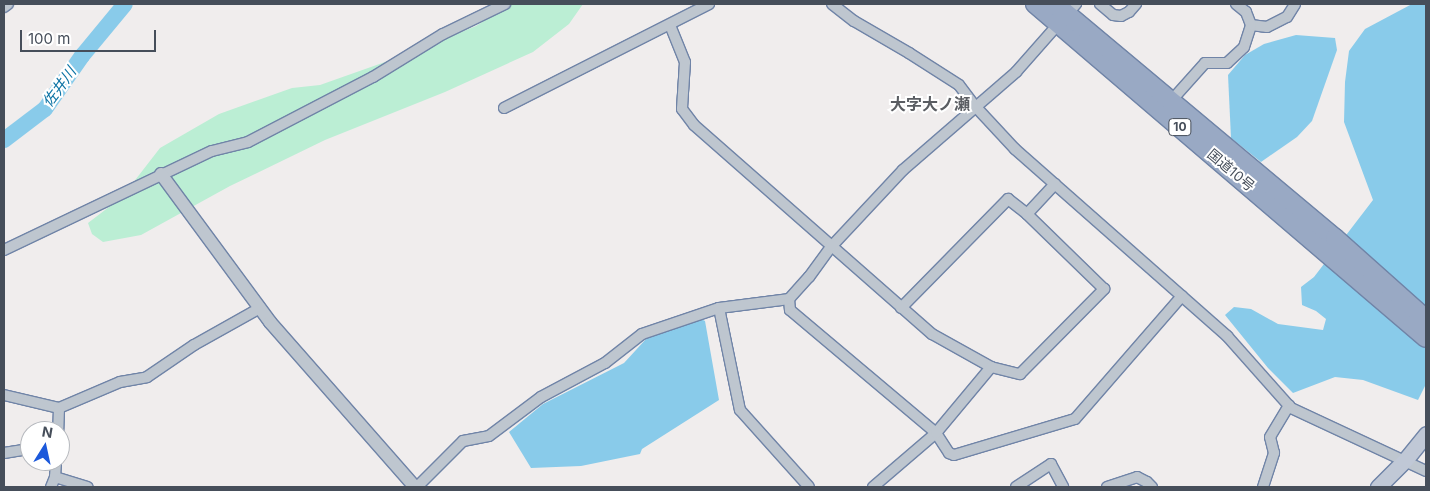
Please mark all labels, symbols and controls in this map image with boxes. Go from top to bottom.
scale bar [22,20,159,52]
text: 100 m [28,29,70,48]
water label: 佐井川 [38,64,80,110]
district label: 大字大ノ瀬 [890,94,970,114]
road number: 10 [1168,118,1192,136]
street label: 国道10号 [1204,145,1258,195]
north arrow [20,421,70,471]
text: N [41,422,54,441]

